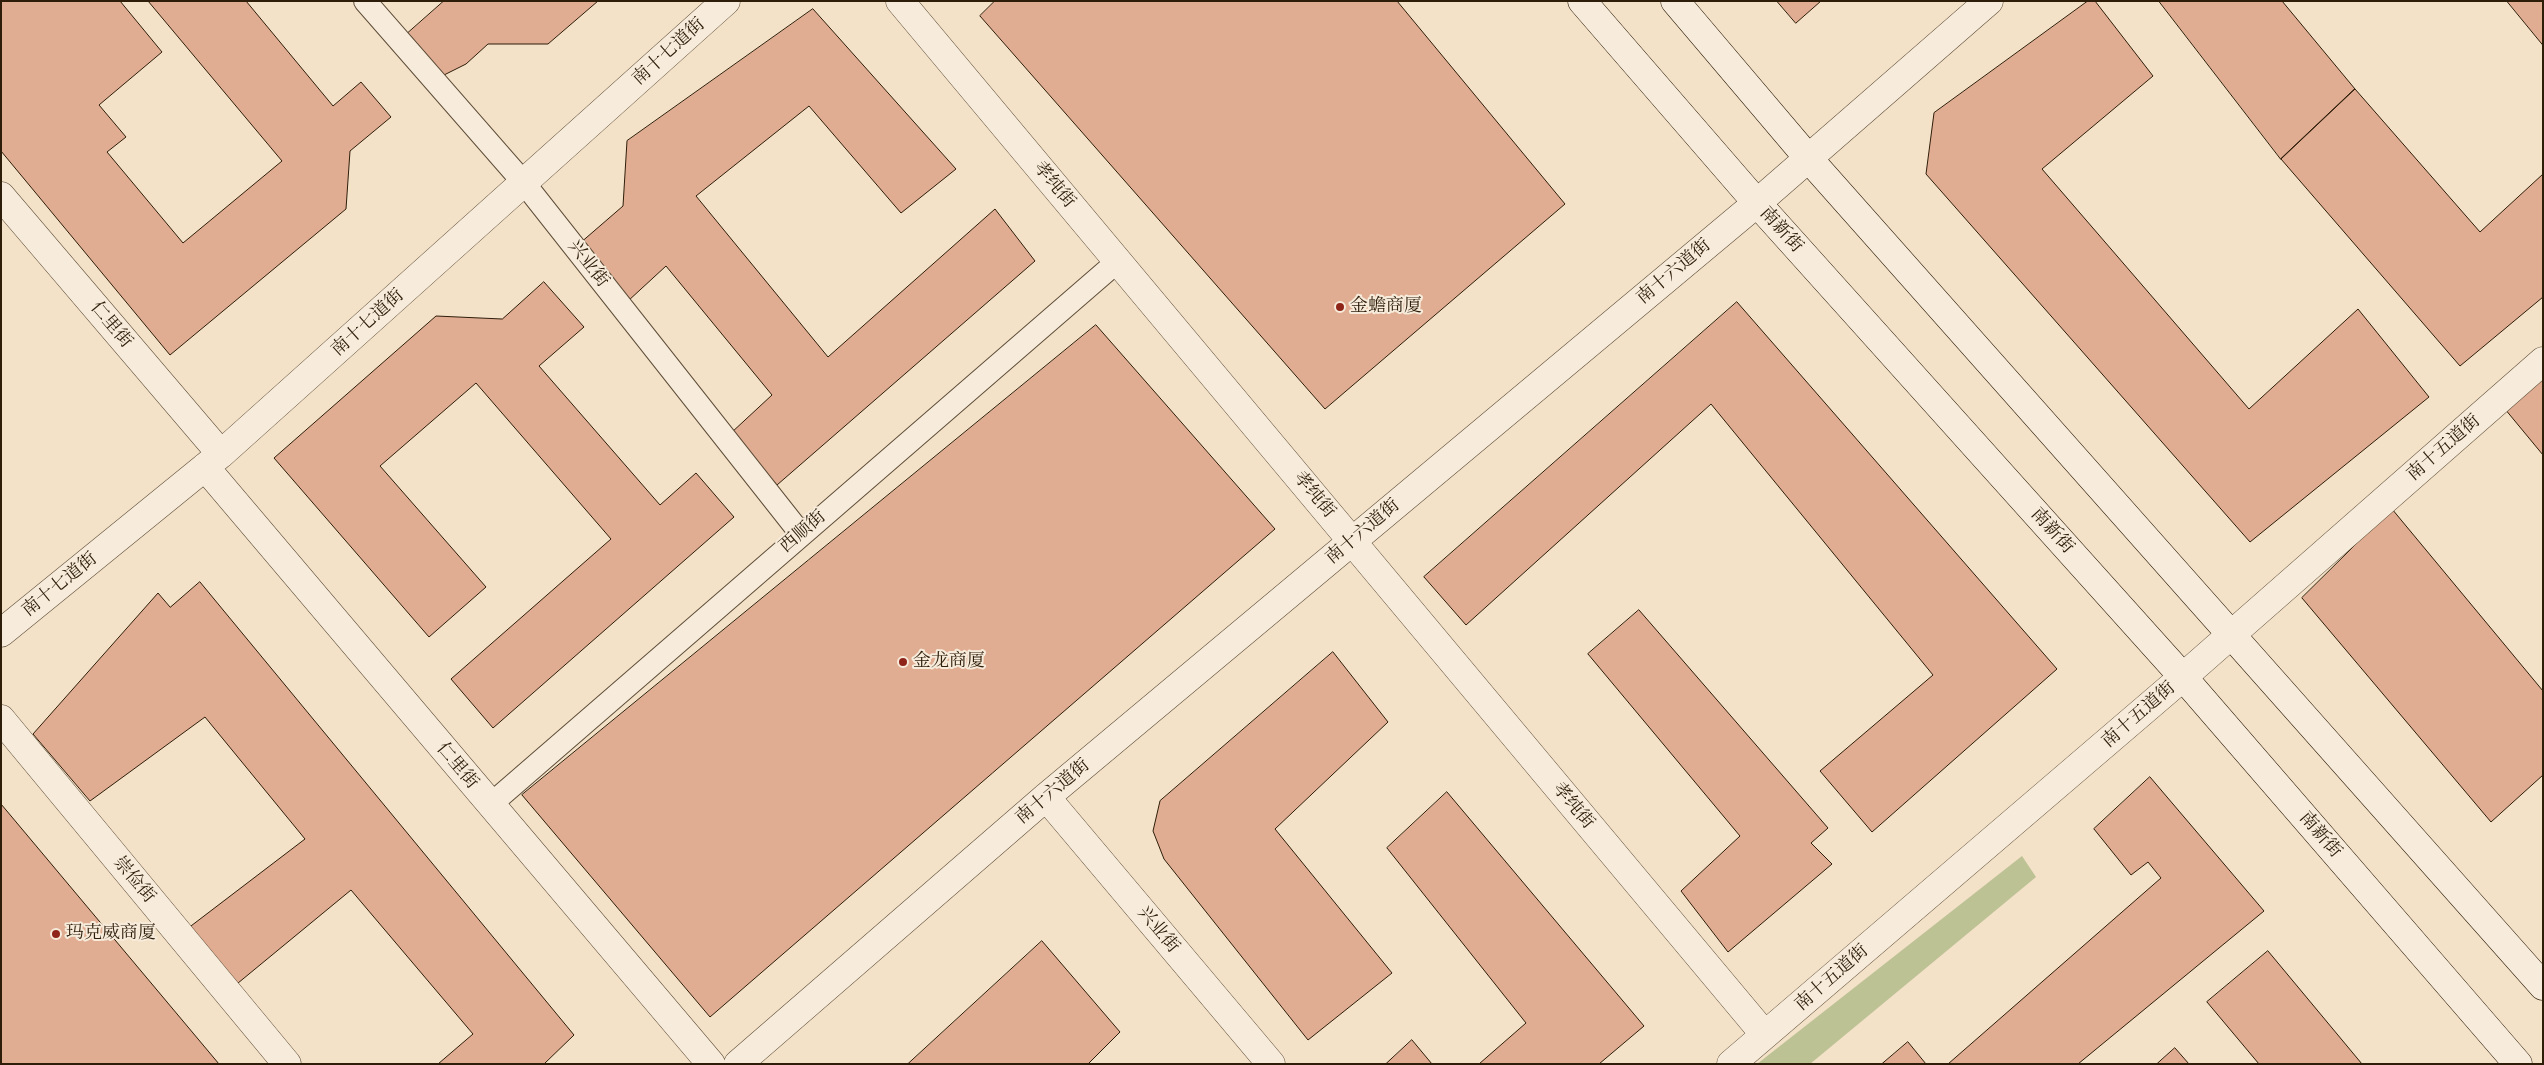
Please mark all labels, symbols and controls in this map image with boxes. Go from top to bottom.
street label: 南十七道街 [628,14,710,90]
street label: 孝纯街 [1028,157,1080,213]
street label: 南新街 [1755,203,1807,257]
street label: 南十六道街 [1633,235,1715,309]
street label: 兴业街 [563,236,613,292]
street label: 南十七道街 [327,285,409,361]
place label: 金蟾商厦 [1350,296,1422,318]
street label: 仁里街 [85,297,137,353]
marker: 金蟾商厦 [1334,301,1346,313]
street label: 南十五道街 [2403,410,2485,486]
street label: 孝纯街 [1288,467,1340,523]
street label: 南十六道街 [1322,495,1404,569]
street label: 南新街 [2026,504,2078,558]
street label: 西顺街 [776,506,830,558]
street label: 南十七道街 [18,548,102,622]
place label: 金龙商厦 [913,651,985,673]
marker: 金龙商厦 [897,656,909,668]
street label: 南十五道街 [2098,677,2180,753]
street label: 仁里街 [431,738,483,794]
street label: 南十六道街 [1012,755,1094,829]
street label: 孝纯街 [1547,778,1599,834]
street label: 南新街 [2294,808,2346,862]
street label: 崇俭街 [108,852,160,908]
street label: 兴业街 [1132,902,1184,958]
place label: 玛克威商厦 [66,923,156,945]
marker: 玛克威商厦 [50,928,62,940]
street label: 南十五道街 [1791,940,1873,1016]

